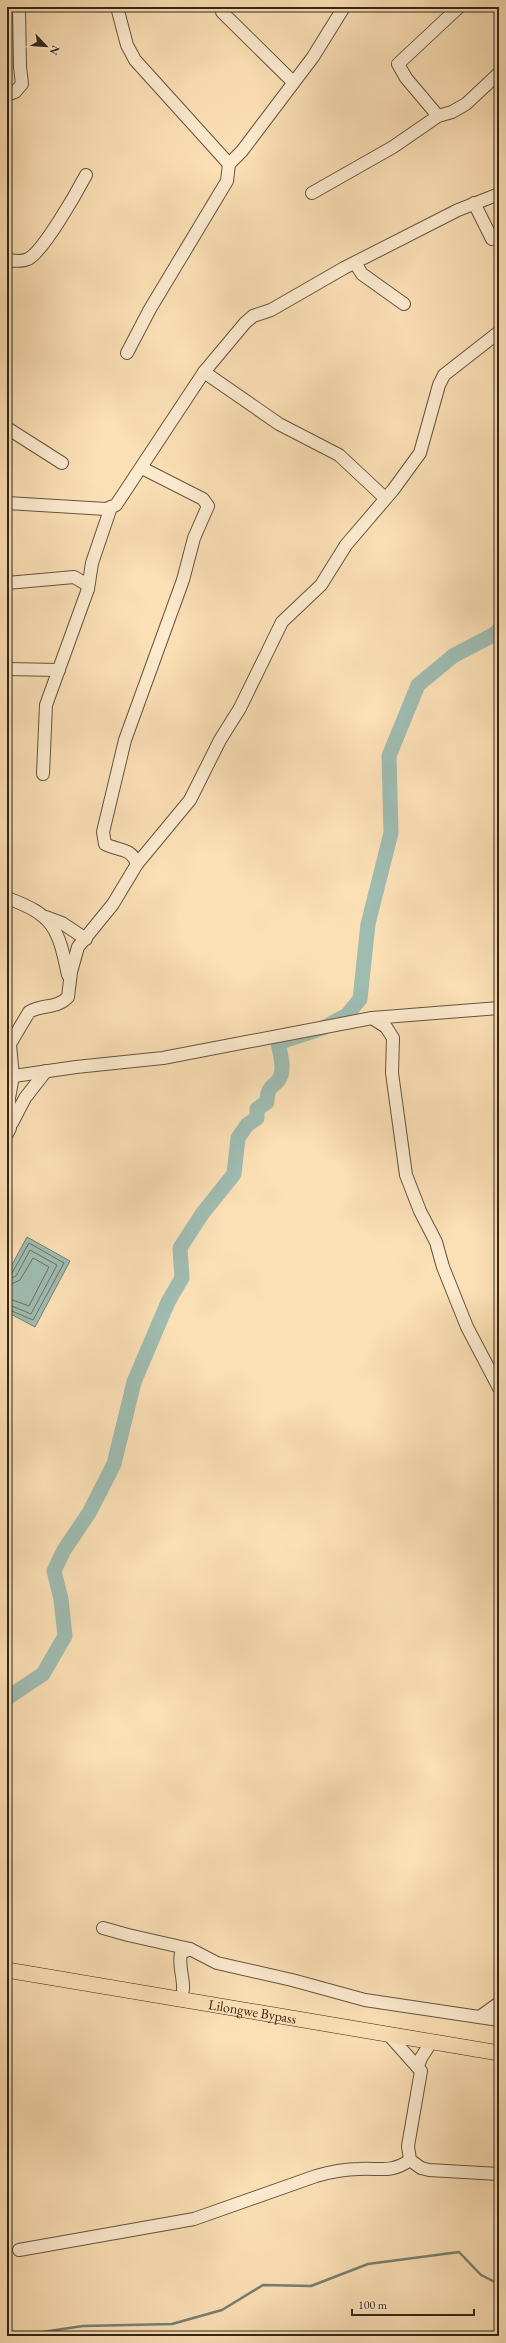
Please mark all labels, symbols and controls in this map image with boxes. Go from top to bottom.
north arrow [26,26,66,66]
text: N [47,43,63,57]
street label: Lilongwe Bypass [207,1995,298,2028]
scale bar [352,2291,474,2317]
text: 100 m [358,2297,388,2313]

